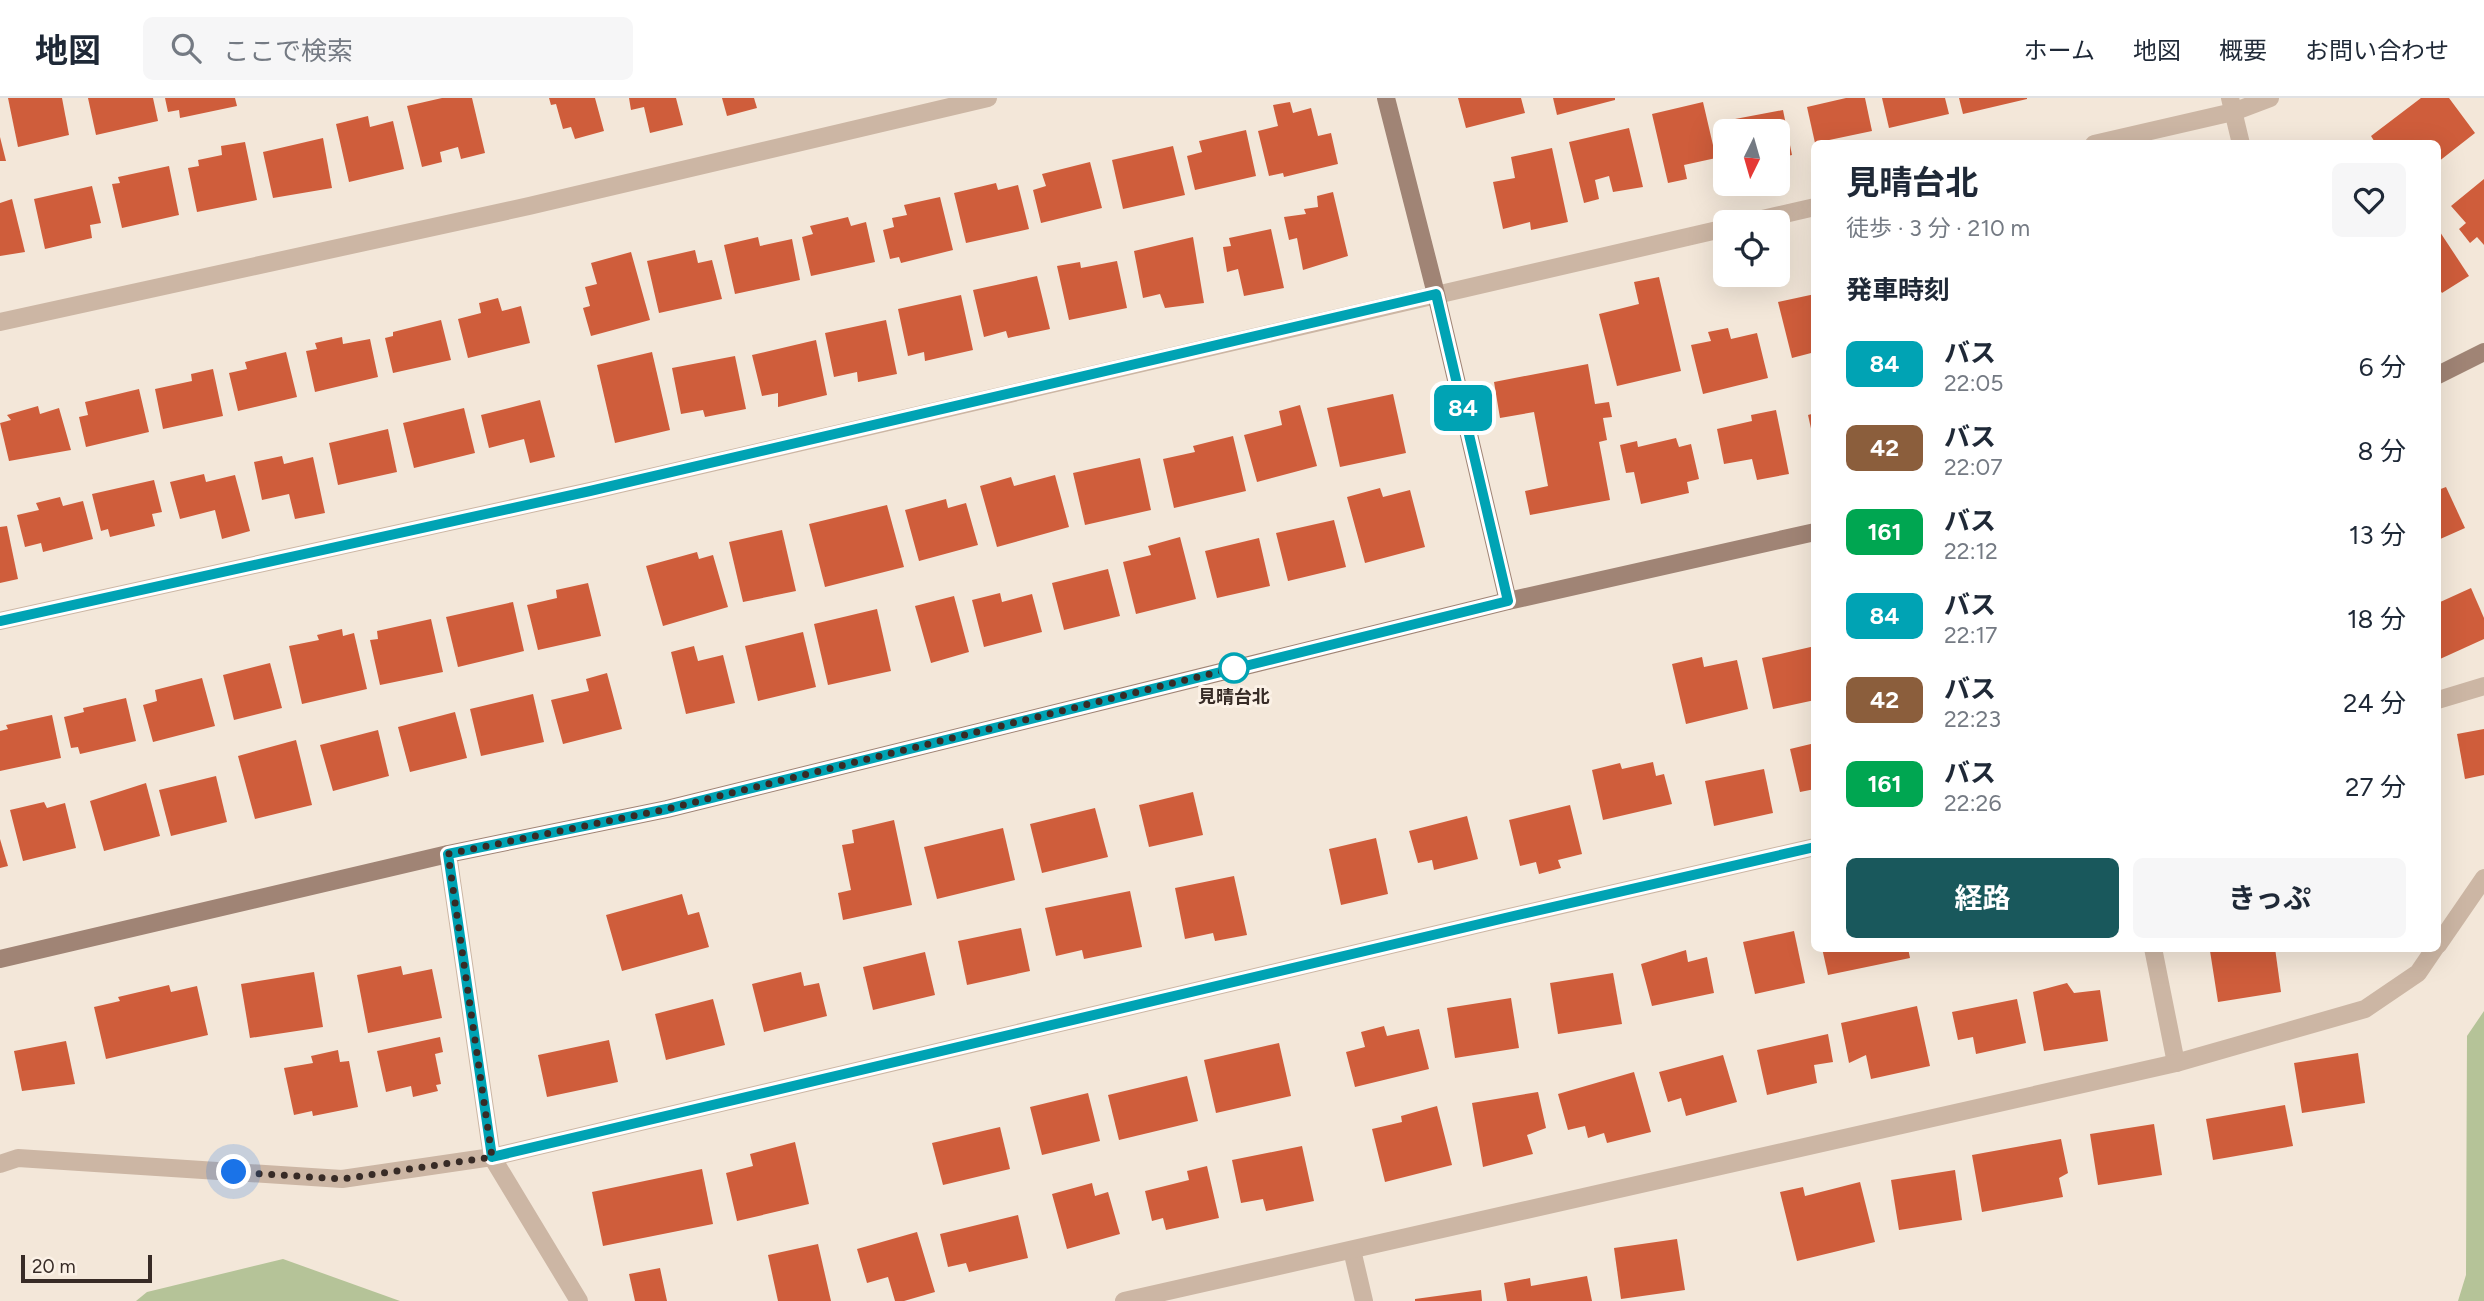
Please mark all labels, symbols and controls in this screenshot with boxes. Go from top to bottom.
search box [143,17,633,80]
icon: search [167,29,205,67]
text: 地図 [35,31,101,70]
text: ここで検索 [223,35,353,67]
text: ホーム [2024,36,2095,65]
text: 地図 [2133,36,2181,65]
text: 概要 [2219,36,2267,65]
text: お問い合わせ [2305,36,2449,65]
north arrow [1713,119,1790,196]
map controls [1713,119,1790,287]
text: 見晴台北 [1846,163,1978,202]
button: heart [2332,163,2406,237]
button: locate [1713,210,1790,287]
text: 徒歩 · 3 分 · 210 m [1846,214,2030,242]
text: 発車時刻 [1846,274,1950,306]
text: バス [1944,337,1996,369]
text: 84 [1870,349,1899,378]
text: 6 分 [2359,351,2406,383]
text: 22:05 [1944,369,2004,397]
line badge: 84 [1432,385,1494,431]
text: 84 [1448,393,1478,422]
text: バス [1944,421,1996,453]
text: 42 [1870,433,1899,462]
text: 8 分 [2358,435,2406,467]
text: 22:07 [1944,453,2003,481]
text: バス [1944,505,1996,537]
text: 161 [1867,517,1902,546]
text: 13 分 [2349,519,2406,551]
text: 22:12 [1944,537,1998,565]
text: バス [1944,589,1996,621]
text: 84 [1870,601,1899,630]
text: 18 分 [2347,603,2406,635]
text: 22:17 [1944,621,1997,649]
marker: 見晴台北 [1219,653,1249,683]
text: バス [1944,673,1996,705]
text: 42 [1870,685,1899,714]
place label: 見晴台北 [1198,686,1270,708]
text: 24 分 [2343,687,2406,719]
text: 22:23 [1944,705,2001,733]
text: バス [1944,757,1996,789]
text: 161 [1867,769,1902,798]
text: 27 分 [2345,771,2406,803]
text: 22:26 [1944,789,2001,817]
button: 経路 [1846,858,2119,938]
button: きっぷ [2133,858,2406,938]
your location [216,1154,251,1189]
scale bar [21,1252,152,1284]
text: 20 m [32,1255,76,1278]

